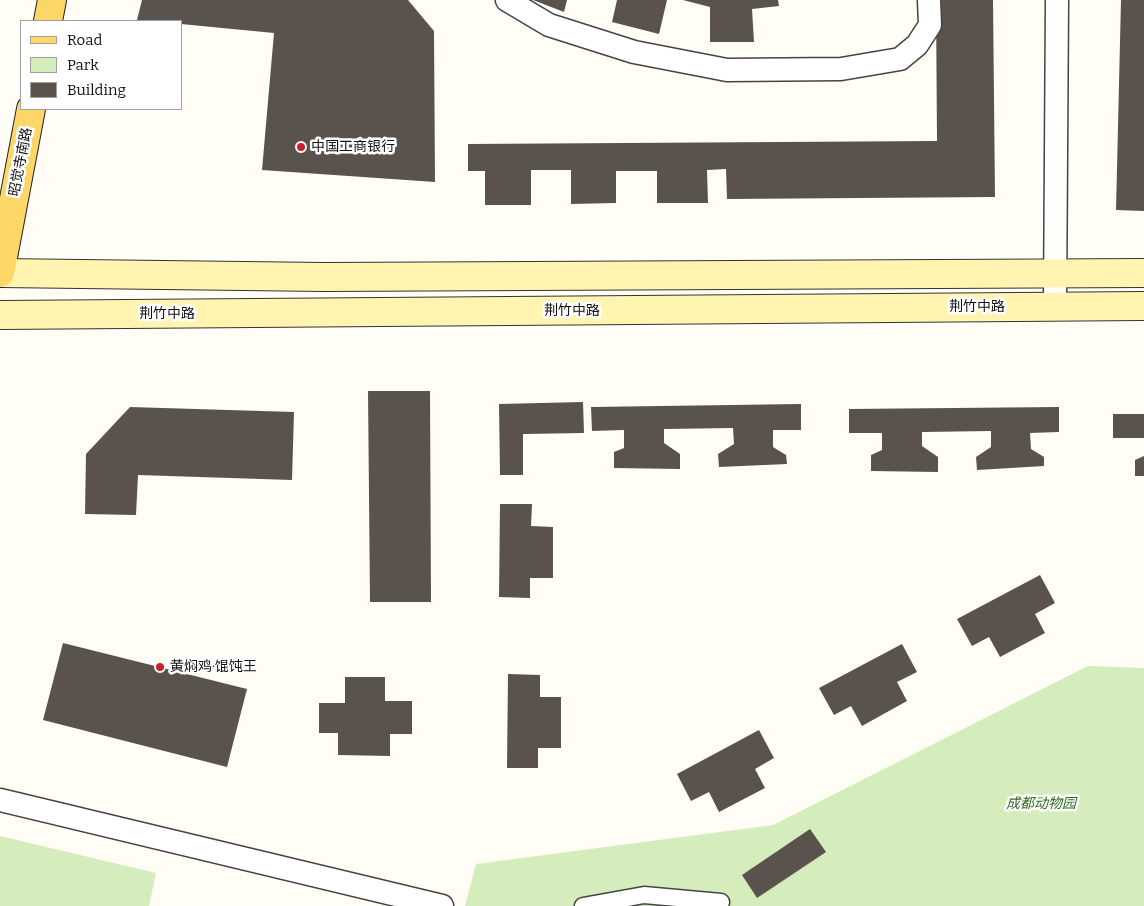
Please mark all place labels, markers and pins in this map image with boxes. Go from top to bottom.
place label: 中国工商银行 [311,139,395,155]
marker: 中国工商银行 [295,141,307,153]
place label: 黄焖鸡·馄饨王 [170,659,257,675]
marker: 黄焖鸡·馄饨王 [154,661,166,673]

